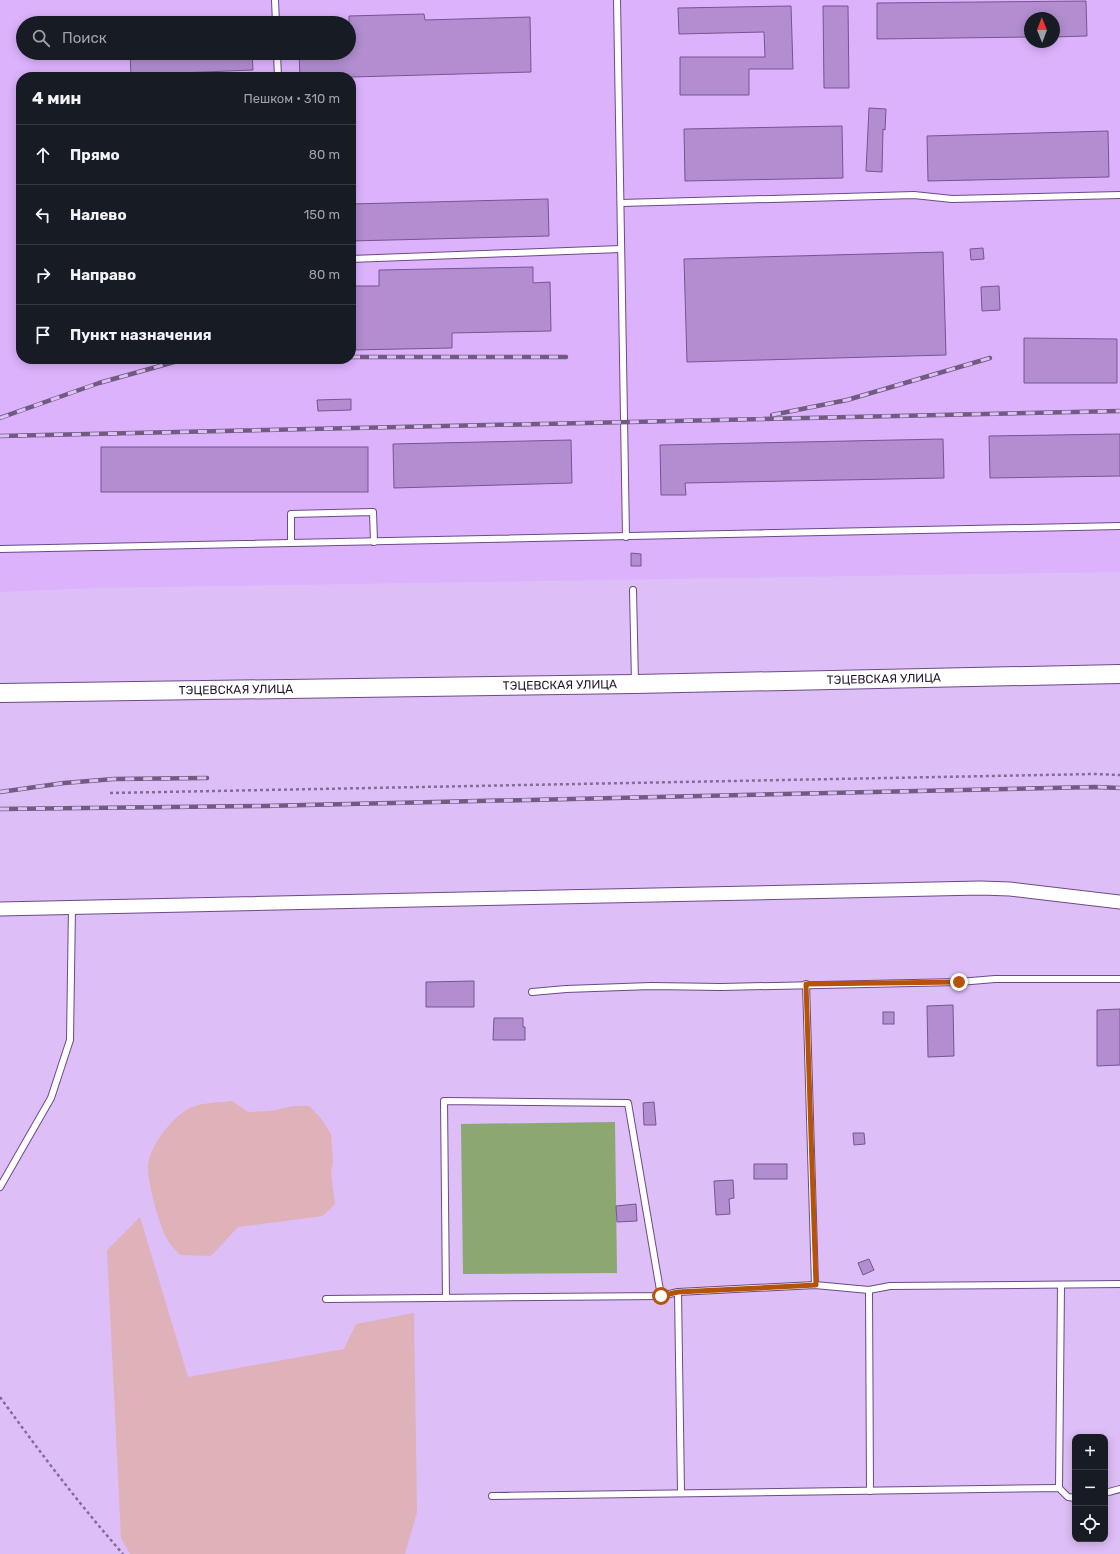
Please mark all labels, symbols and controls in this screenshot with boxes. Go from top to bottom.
north arrow [1024,12,1060,48]
search box [16,16,356,60]
icon: search [30,27,52,49]
text: Поиск [62,29,107,47]
text: 4 мин [32,88,81,108]
text: Пешком · 310 m [243,91,340,106]
icon: ahead [32,144,54,166]
text: Прямо [70,146,120,164]
text: 80 m [309,147,340,162]
icon: left [32,204,54,226]
text: Налево [70,206,127,224]
text: 150 m [304,207,340,222]
icon: right [32,264,54,286]
text: Направо [70,266,136,284]
text: 80 m [309,267,340,282]
icon: arrive [32,324,54,346]
text: Пункт назначения [70,326,212,344]
street label: ТЭЦЕВСКАЯ УЛИЦА [827,671,941,687]
street label: ТЭЦЕВСКАЯ УЛИЦА [503,677,617,693]
street label: ТЭЦЕВСКАЯ УЛИЦА [179,682,293,697]
route end [950,973,968,991]
route start [652,1287,670,1305]
map controls [1072,1434,1108,1542]
button: + [1072,1434,1108,1470]
button: − [1072,1470,1108,1506]
button: locate [1072,1506,1108,1542]

